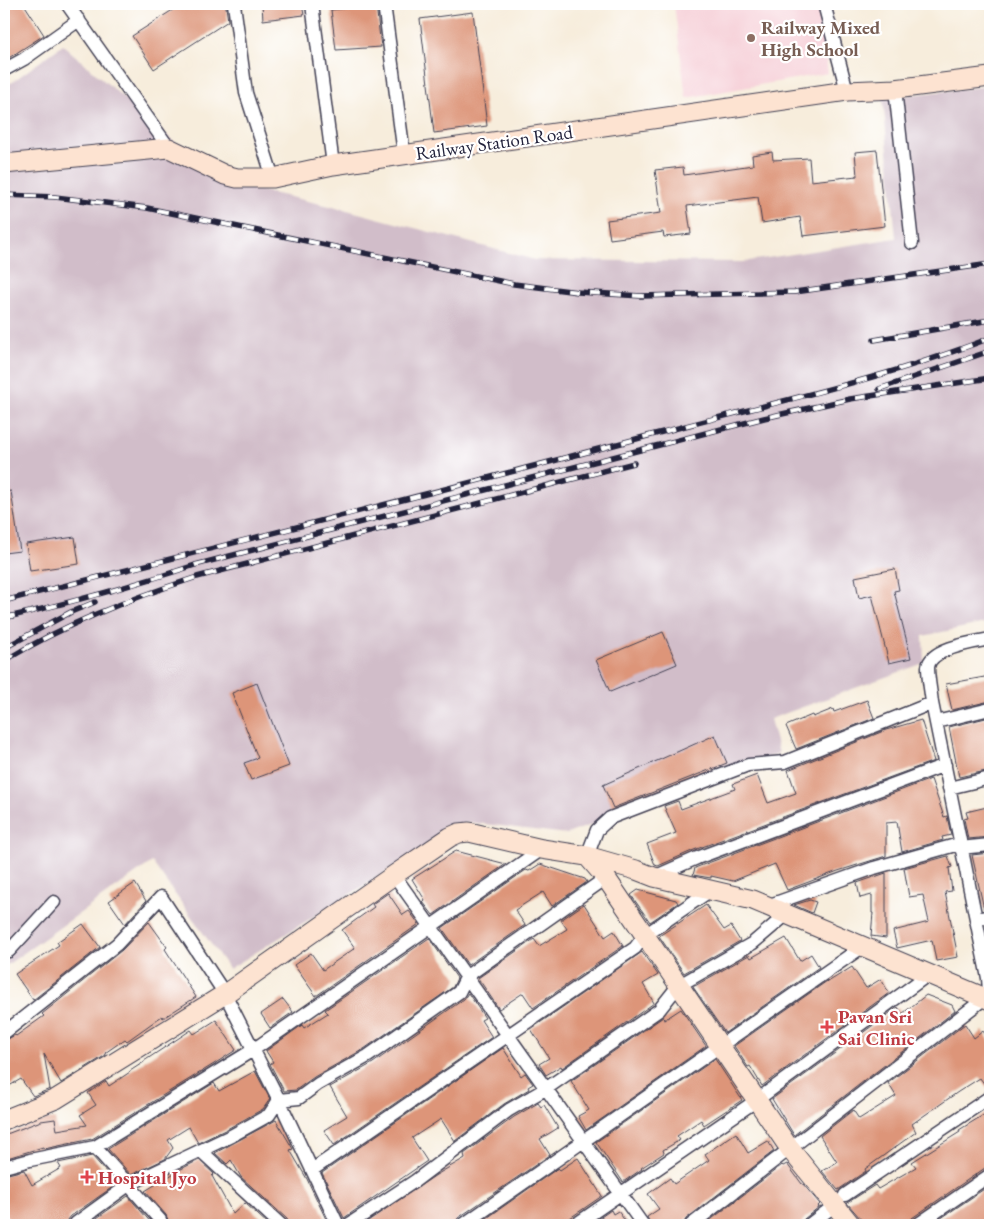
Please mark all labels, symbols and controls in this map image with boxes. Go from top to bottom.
place label: Railway Mixed High School [761,15,881,62]
marker: Railway Mixed High School [745,32,757,44]
street label: Railway Station Road [414,119,575,166]
place label: Pavan Sri Sai Clinic [838,1004,915,1051]
marker: Pavan Sri Sai Clinic [820,1020,834,1034]
place label: Hospital Jyo [98,1165,197,1190]
marker: Hospital Jyo [80,1170,94,1184]

